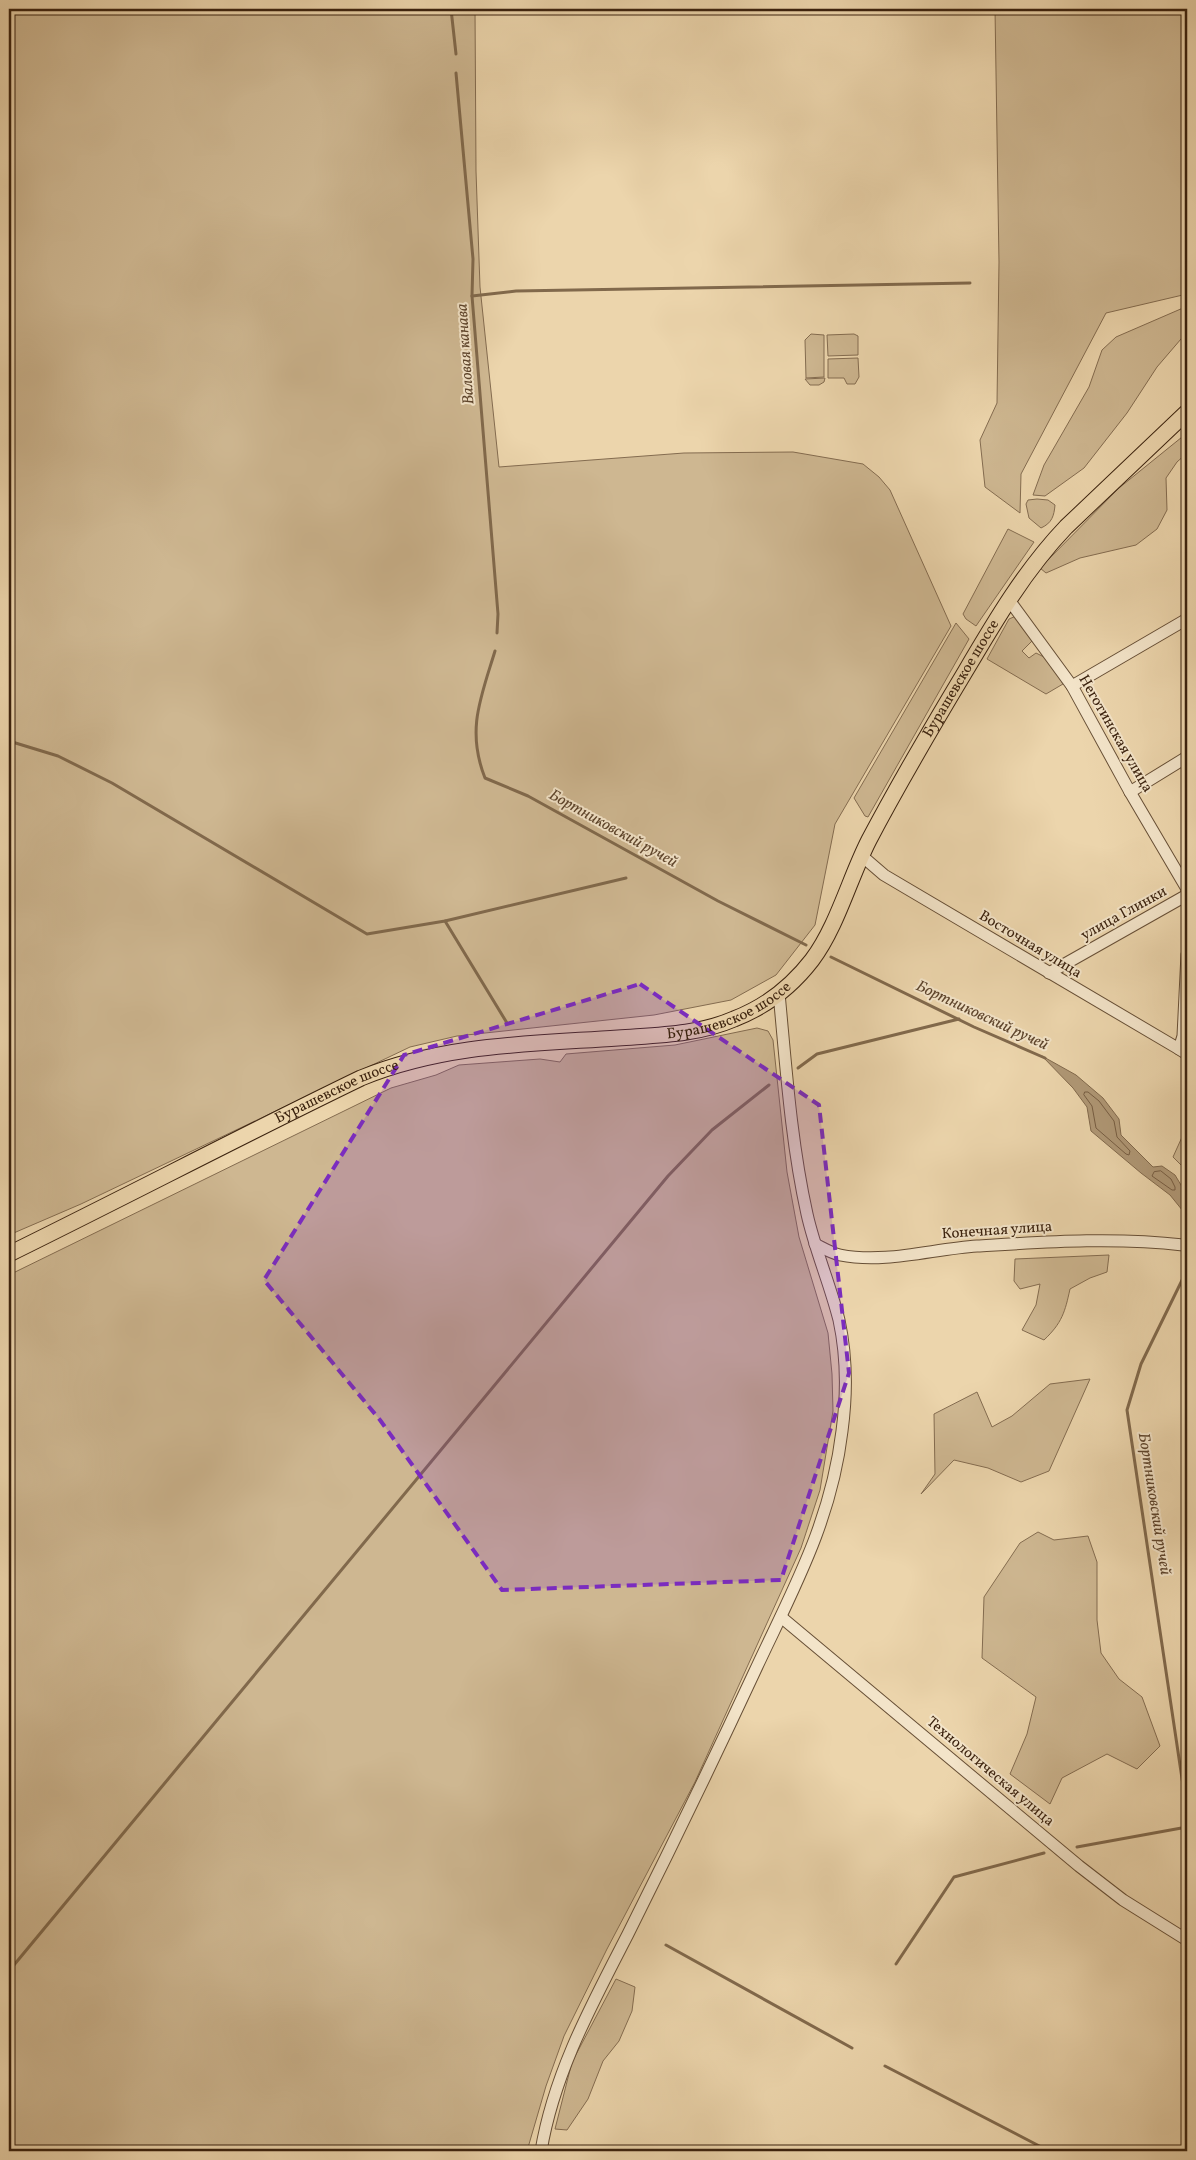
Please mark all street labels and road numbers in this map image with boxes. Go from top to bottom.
street label: Бурашевское шоссе [918,615,1005,742]
street label: Неготинская улица [1073,671,1157,797]
street label: улица Глинки [1077,882,1171,946]
street label: Восточная улица [975,906,1085,984]
street label: Бурашевское шоссе [666,977,796,1045]
street label: Бурашевское шоссе [271,1055,401,1129]
street label: Конечная улица [941,1217,1053,1245]
street label: Технологическая улица [922,1712,1058,1832]

